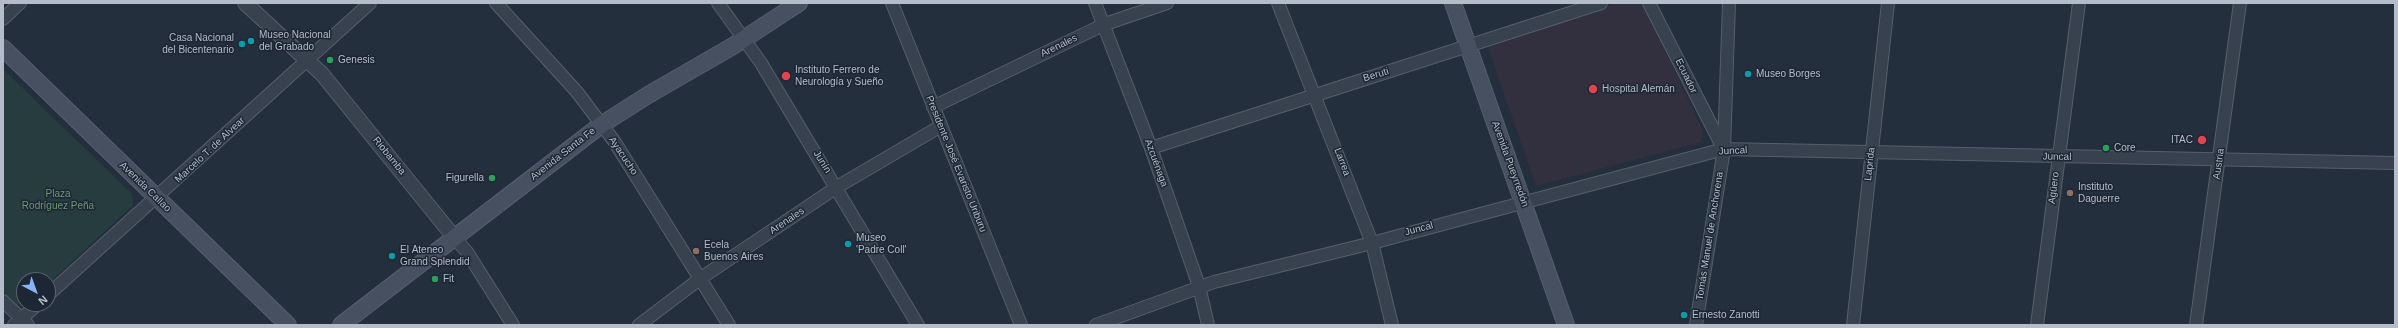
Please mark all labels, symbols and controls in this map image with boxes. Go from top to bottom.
place label: Museo Nacional del Grabado [259,29,331,52]
place label: Casa Nacional del Bicentenario [162,32,234,56]
street label: Arenales [1039,32,1079,60]
marker: Museo Nacional del Grabado [246,36,256,46]
marker: Casa Nacional del Bicentenario [237,39,247,49]
place label: Genesis [338,54,375,66]
marker: Genesis [325,55,335,65]
street label: Ecuador [1672,57,1700,95]
place label: Instituto Ferrero de Neurología y Sueño [795,64,883,88]
street label: Beruti [1362,65,1390,85]
place label: Museo Borges [1756,68,1820,80]
marker: Museo Borges [1743,69,1753,79]
marker: Instituto Ferrero de Neurología y Sueño [780,70,792,82]
marker: Hospital Alemán [1587,83,1599,95]
place label: Hospital Alemán [1602,83,1675,95]
street label: Presidente José Evaristo Uriburu [923,94,989,234]
street label: Marcelo T. de Alvear [173,115,247,185]
street label: Avenida Pueyrredón [1489,119,1531,209]
street label: Avenida Santa Fe [528,125,598,183]
place label: ITAC [2171,134,2193,146]
marker: ITAC [2196,134,2208,146]
street label: Riobamba [370,135,408,177]
street label: Ayacucho [606,135,640,177]
street label: Azcuénaga [1142,137,1170,189]
place label: Core [2114,142,2136,154]
marker: Core [2101,143,2111,153]
street label: Juncal [1718,144,1748,158]
street label: Larrea [1331,146,1353,178]
street label: Laprida [1862,147,1878,181]
street label: Junín [810,148,834,176]
street label: Austria [2211,148,2227,180]
street label: Juncal [2042,151,2072,163]
street label: Avenida Callao [117,159,173,215]
street label: Tomás Manuel de Anchorena [1694,171,1726,301]
street label: Agüero [2046,171,2062,205]
place label: Figurella [446,172,484,184]
marker: Figurella [487,173,497,183]
place label: Instituto Daguerre [2078,181,2120,204]
park label: Plaza Rodríguez Peña [22,188,94,212]
marker: Instituto Daguerre [2065,188,2075,198]
street label: Arenales [767,205,807,237]
street label: Juncal [1403,219,1435,239]
place label: Museo 'Padre Coll' [856,232,907,256]
place label: Ecela Buenos Aires [704,239,763,262]
marker: Museo 'Padre Coll' [843,239,853,249]
place label: El Ateneo Grand Splendid [400,244,469,268]
marker: Ecela Buenos Aires [691,246,701,256]
marker: El Ateneo Grand Splendid [387,251,397,261]
north arrow [16,272,56,312]
place label: Fit [443,273,454,285]
marker: Fit [430,274,440,284]
text: N [36,293,50,307]
place label: Ernesto Zanotti [1692,309,1760,321]
marker: Ernesto Zanotti [1679,310,1689,320]

